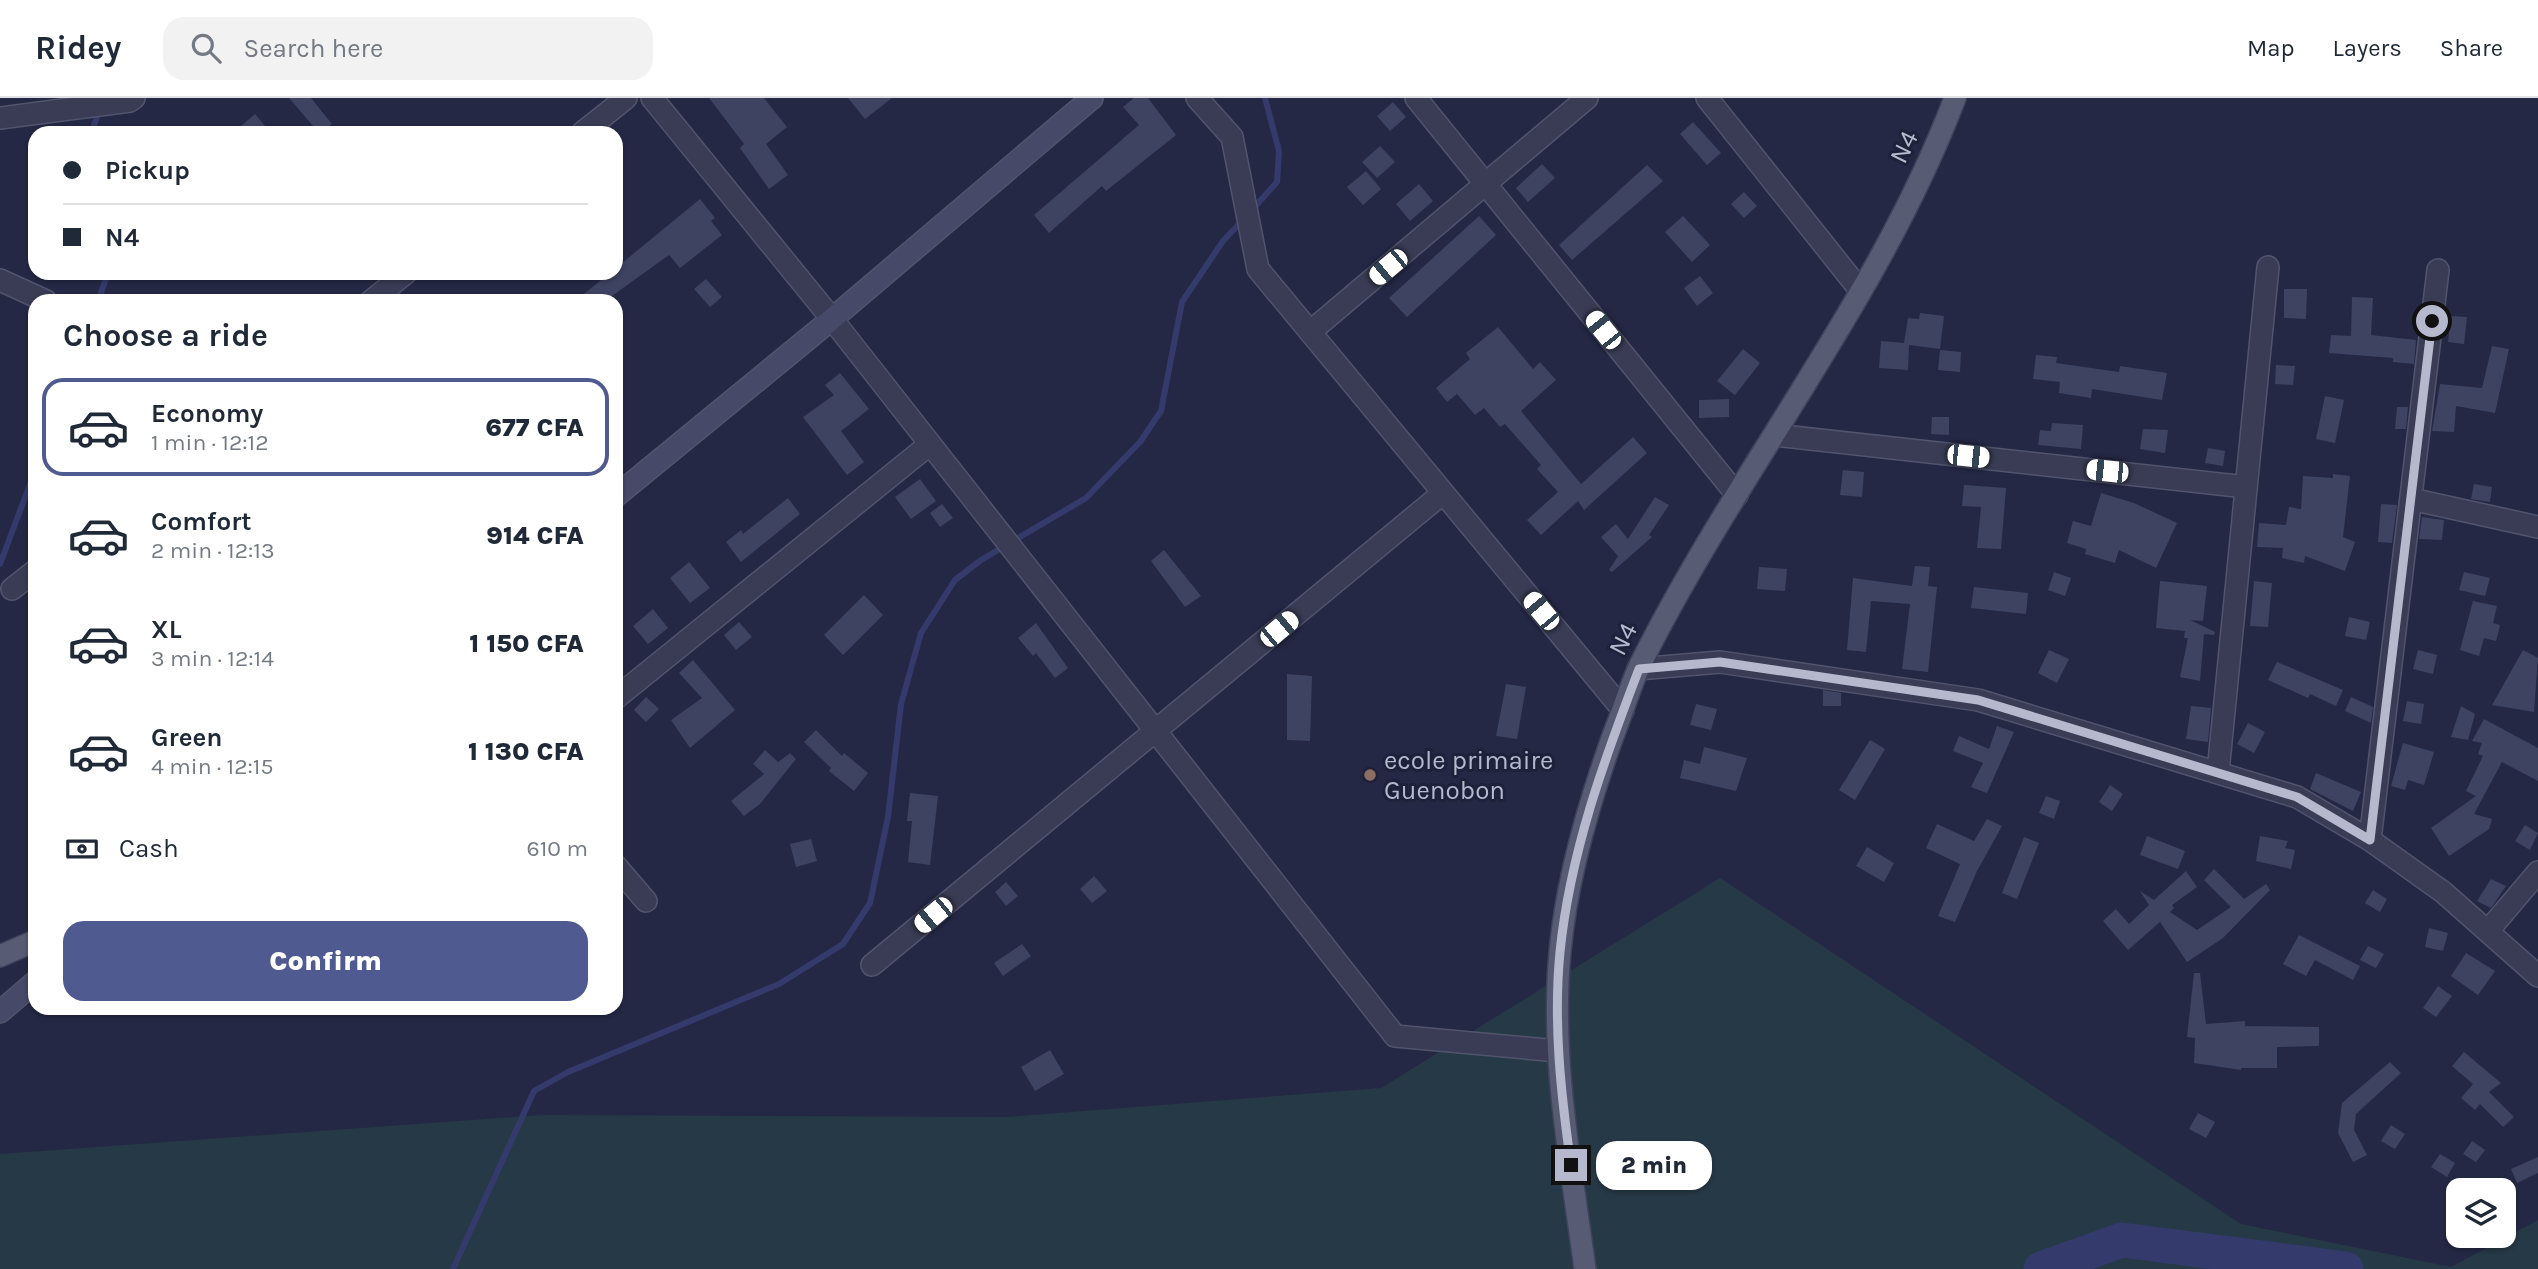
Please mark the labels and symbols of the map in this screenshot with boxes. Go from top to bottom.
street label: N4 [1883,126,1925,168]
car [1366,245,1411,289]
route start [2416,305,2448,337]
car [1582,307,1625,353]
car [1947,443,1990,469]
car [2086,458,2129,484]
car [1520,588,1563,634]
car [1257,607,1302,651]
street label: N4 [1602,618,1644,660]
place label: ecole primaire Guenobon [1384,745,1553,806]
marker: ecole primaire Guenobon [1362,767,1378,783]
car [911,893,956,937]
callout: 2 min [1596,1140,1711,1190]
route end [1555,1149,1587,1181]

